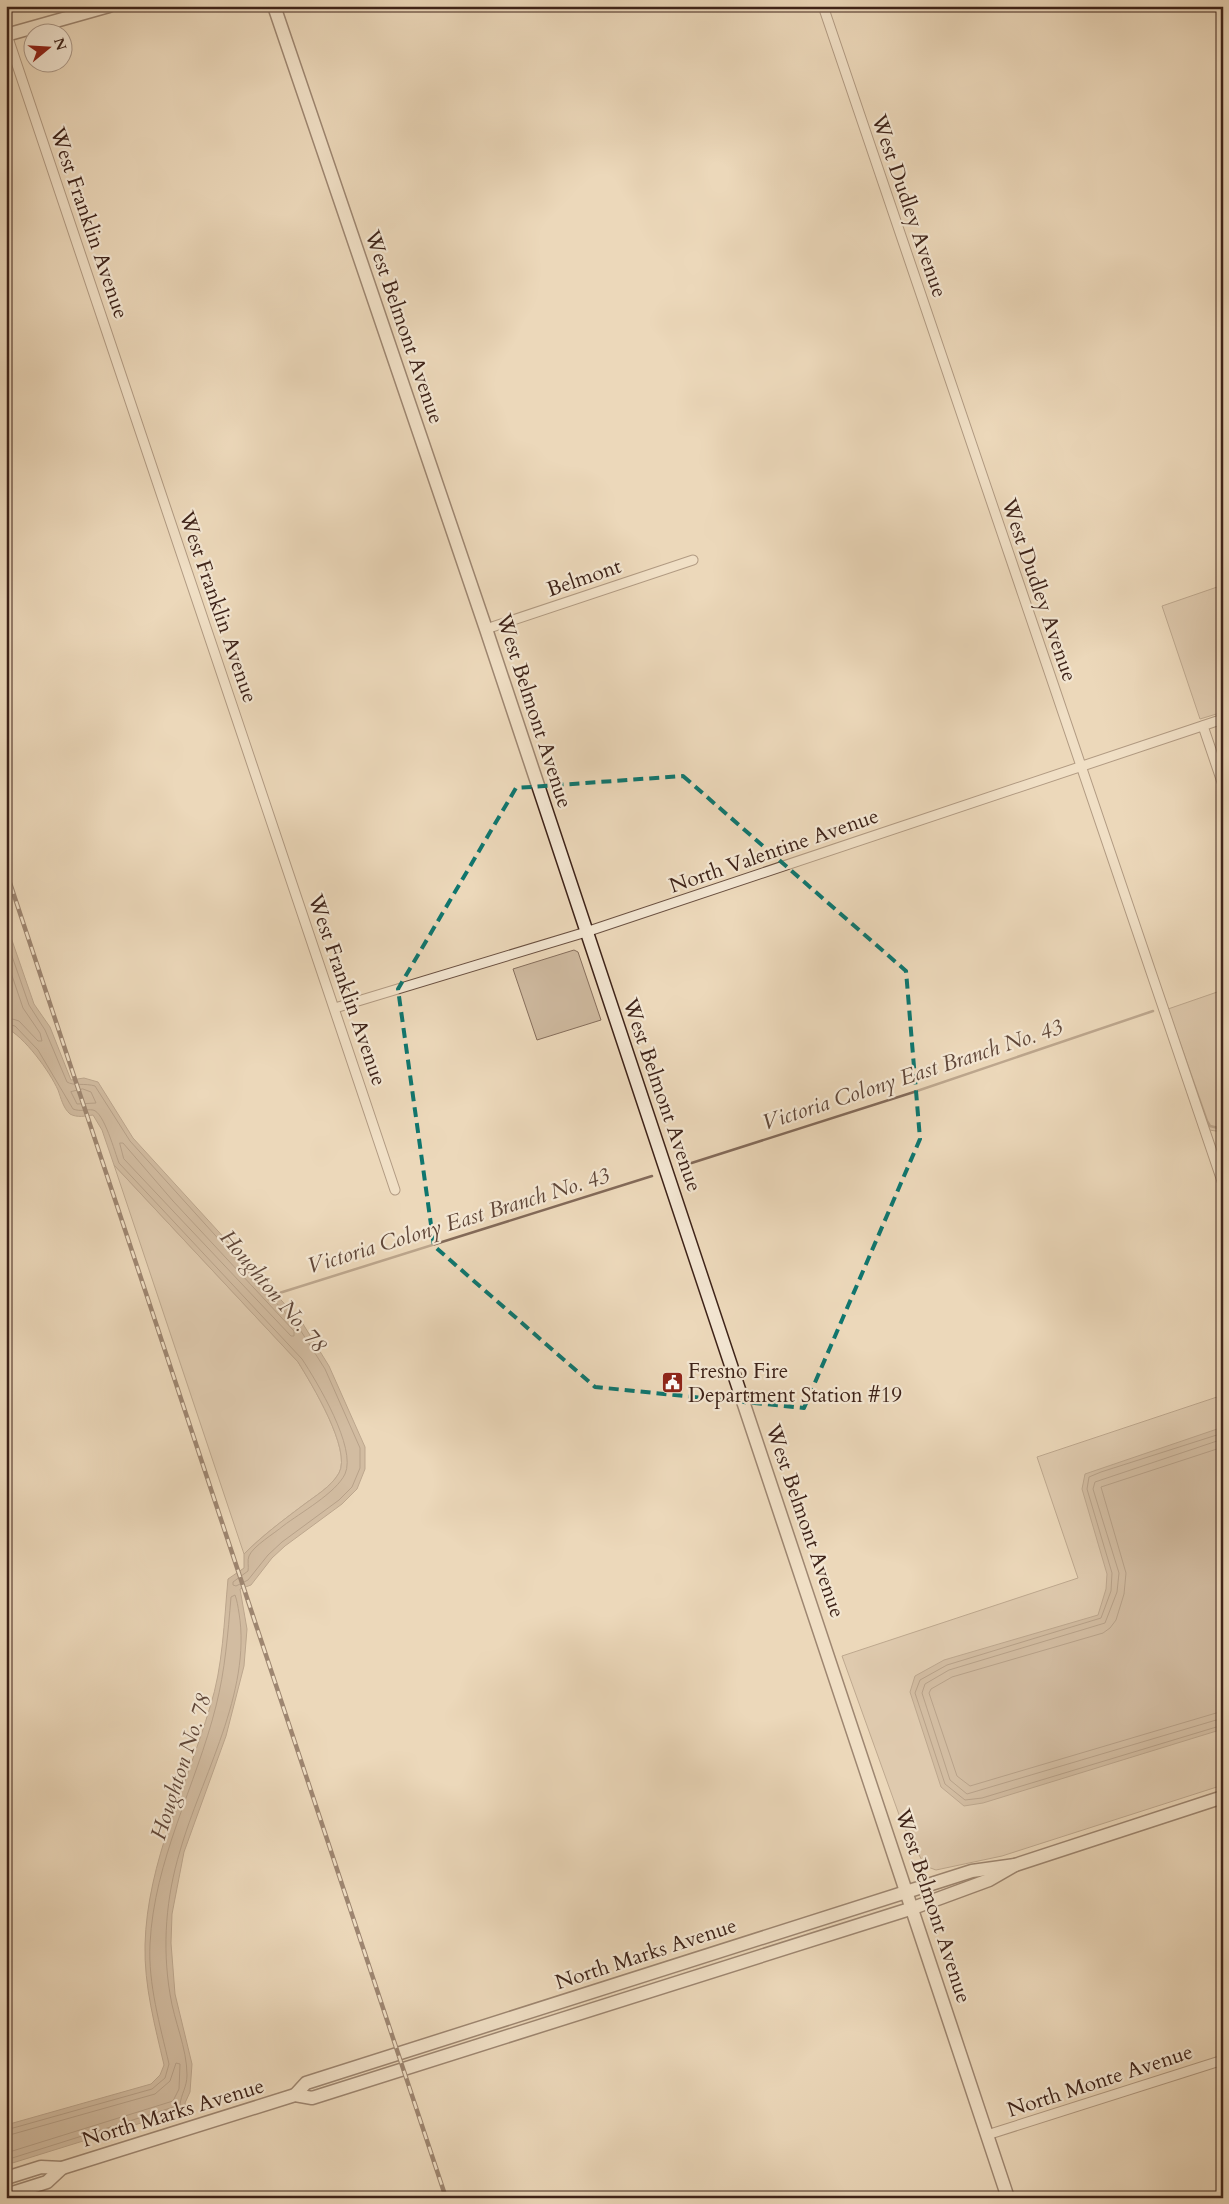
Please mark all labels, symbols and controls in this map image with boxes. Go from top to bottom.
north arrow [22,22,72,72]
text: N [49,35,71,53]
street label: West Dudley Avenue [864,110,954,301]
street label: West Franklin Avenue [42,122,135,323]
street label: West Belmont Avenue [357,226,451,428]
street label: West Dudley Avenue [994,494,1084,685]
street label: West Franklin Avenue [171,506,264,707]
street label: Belmont [543,552,625,604]
street label: West Belmont Avenue [489,609,579,812]
street label: North Valentine Avenue [665,802,883,900]
street label: West Franklin Avenue [300,889,393,1090]
street label: West Belmont Avenue [615,994,709,1196]
water label: Victoria Colony East Branch No. 43 [758,1012,1067,1138]
water label: Victoria Colony East Branch No. 43 [303,1161,613,1281]
water label: Houghton No. 78 [213,1223,334,1359]
place label: Fresno Fire Department Station #19 [688,1357,902,1410]
public building icon: Fresno Fire Department Station #19 [660,1371,684,1395]
street label: West Belmont Avenue [758,1420,852,1622]
water label: Houghton No. 78 [143,1690,219,1844]
street label: West Belmont Avenue [888,1804,978,2007]
street label: North Marks Avenue [552,1911,740,1997]
street label: North Monte Avenue [1003,2037,1197,2125]
street label: North Marks Avenue [78,2071,268,2155]

